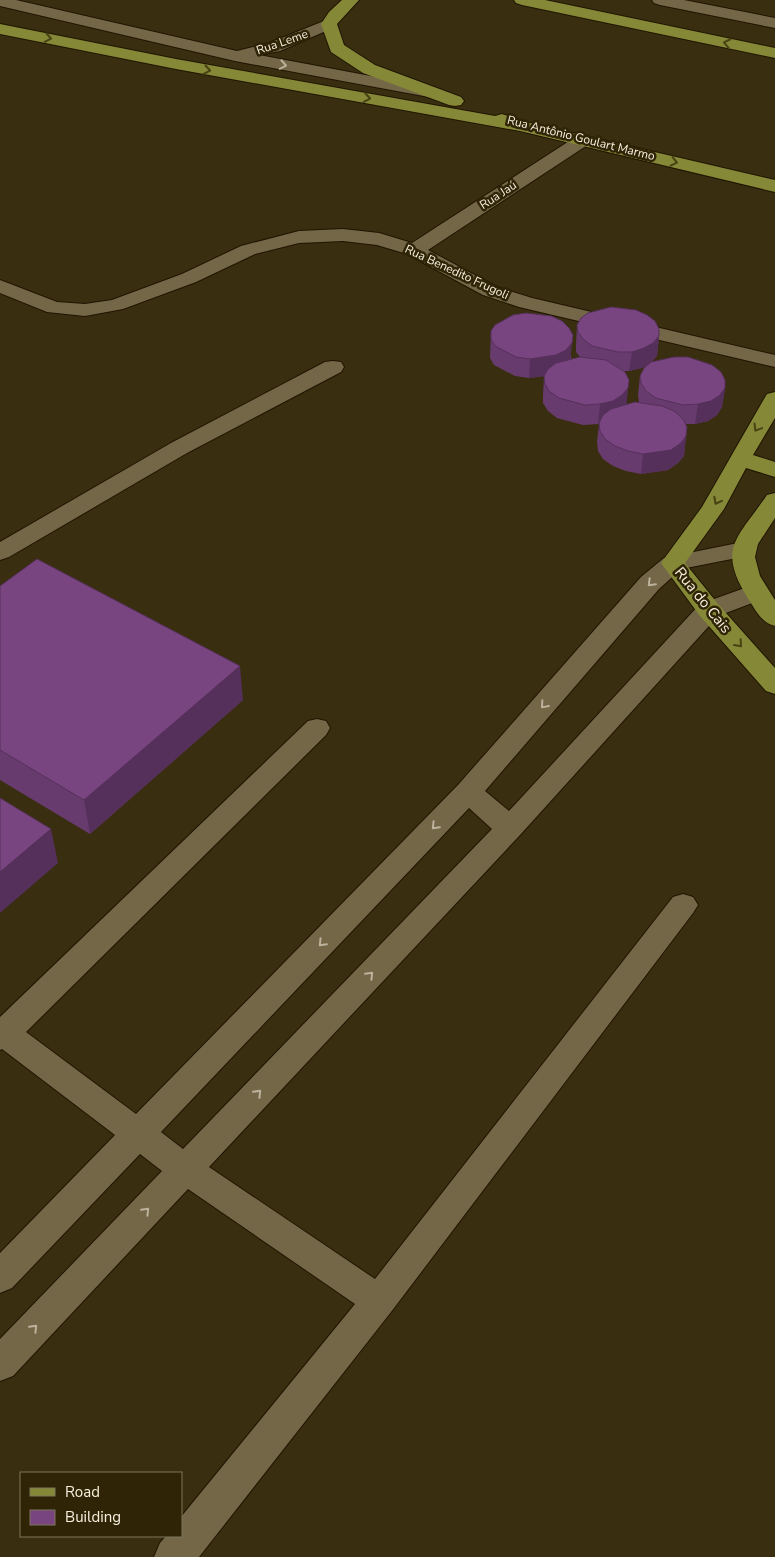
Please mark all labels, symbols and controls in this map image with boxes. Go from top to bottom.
street label: Rua Leme [254,26,310,58]
one-way arrow [43,32,52,43]
one-way arrow [723,38,732,48]
one-way arrow [278,59,287,69]
one-way arrow [203,64,212,74]
one-way arrow [363,93,372,103]
street label: Rua Antônio Goulart Marmo [505,112,657,164]
one-way arrow [670,156,678,166]
street label: Rua Jaú [476,177,520,213]
street label: Rua Benedito Frugoli [402,241,512,303]
one-way arrow [754,423,764,432]
one-way arrow [713,496,723,505]
street label: Rua do Cais [670,563,736,637]
one-way arrow [648,578,657,587]
one-way arrow [733,638,742,647]
one-way arrow [541,700,550,709]
one-way arrow [432,820,441,829]
one-way arrow [319,937,328,946]
one-way arrow [364,972,373,981]
one-way arrow [252,1090,261,1099]
one-way arrow [140,1207,149,1216]
one-way arrow [28,1325,37,1334]
legend [20,1472,182,1537]
text: Road [65,1482,100,1502]
text: Building [65,1507,121,1527]

